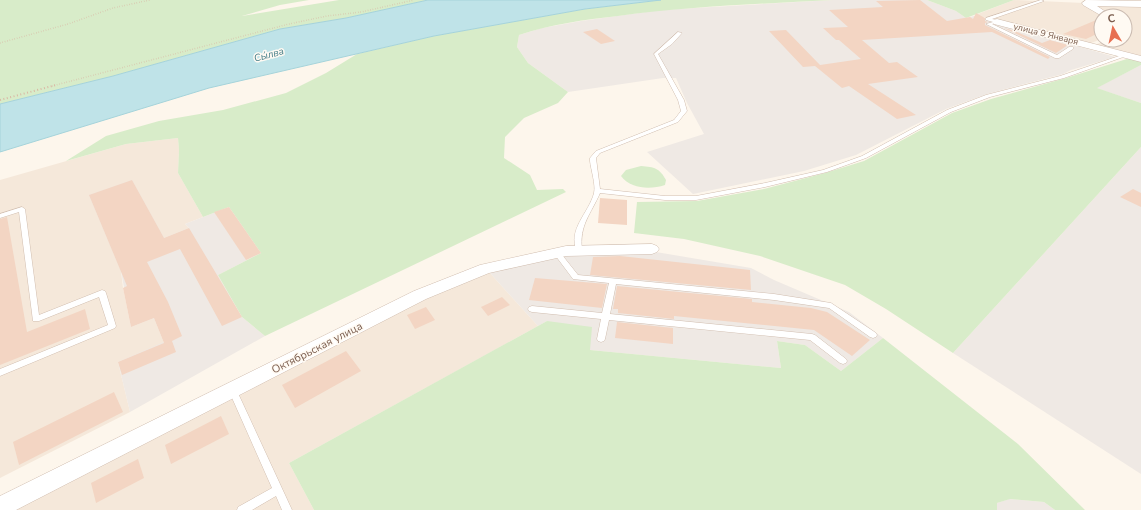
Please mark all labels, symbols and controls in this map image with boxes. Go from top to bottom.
north arrow [1093,8,1133,48]
text: С [1107,11,1117,27]
street label: улица 9 Января [1012,20,1080,48]
water label: Сы́лва [252,44,286,66]
street label: Октябрьская улица [269,319,365,377]

